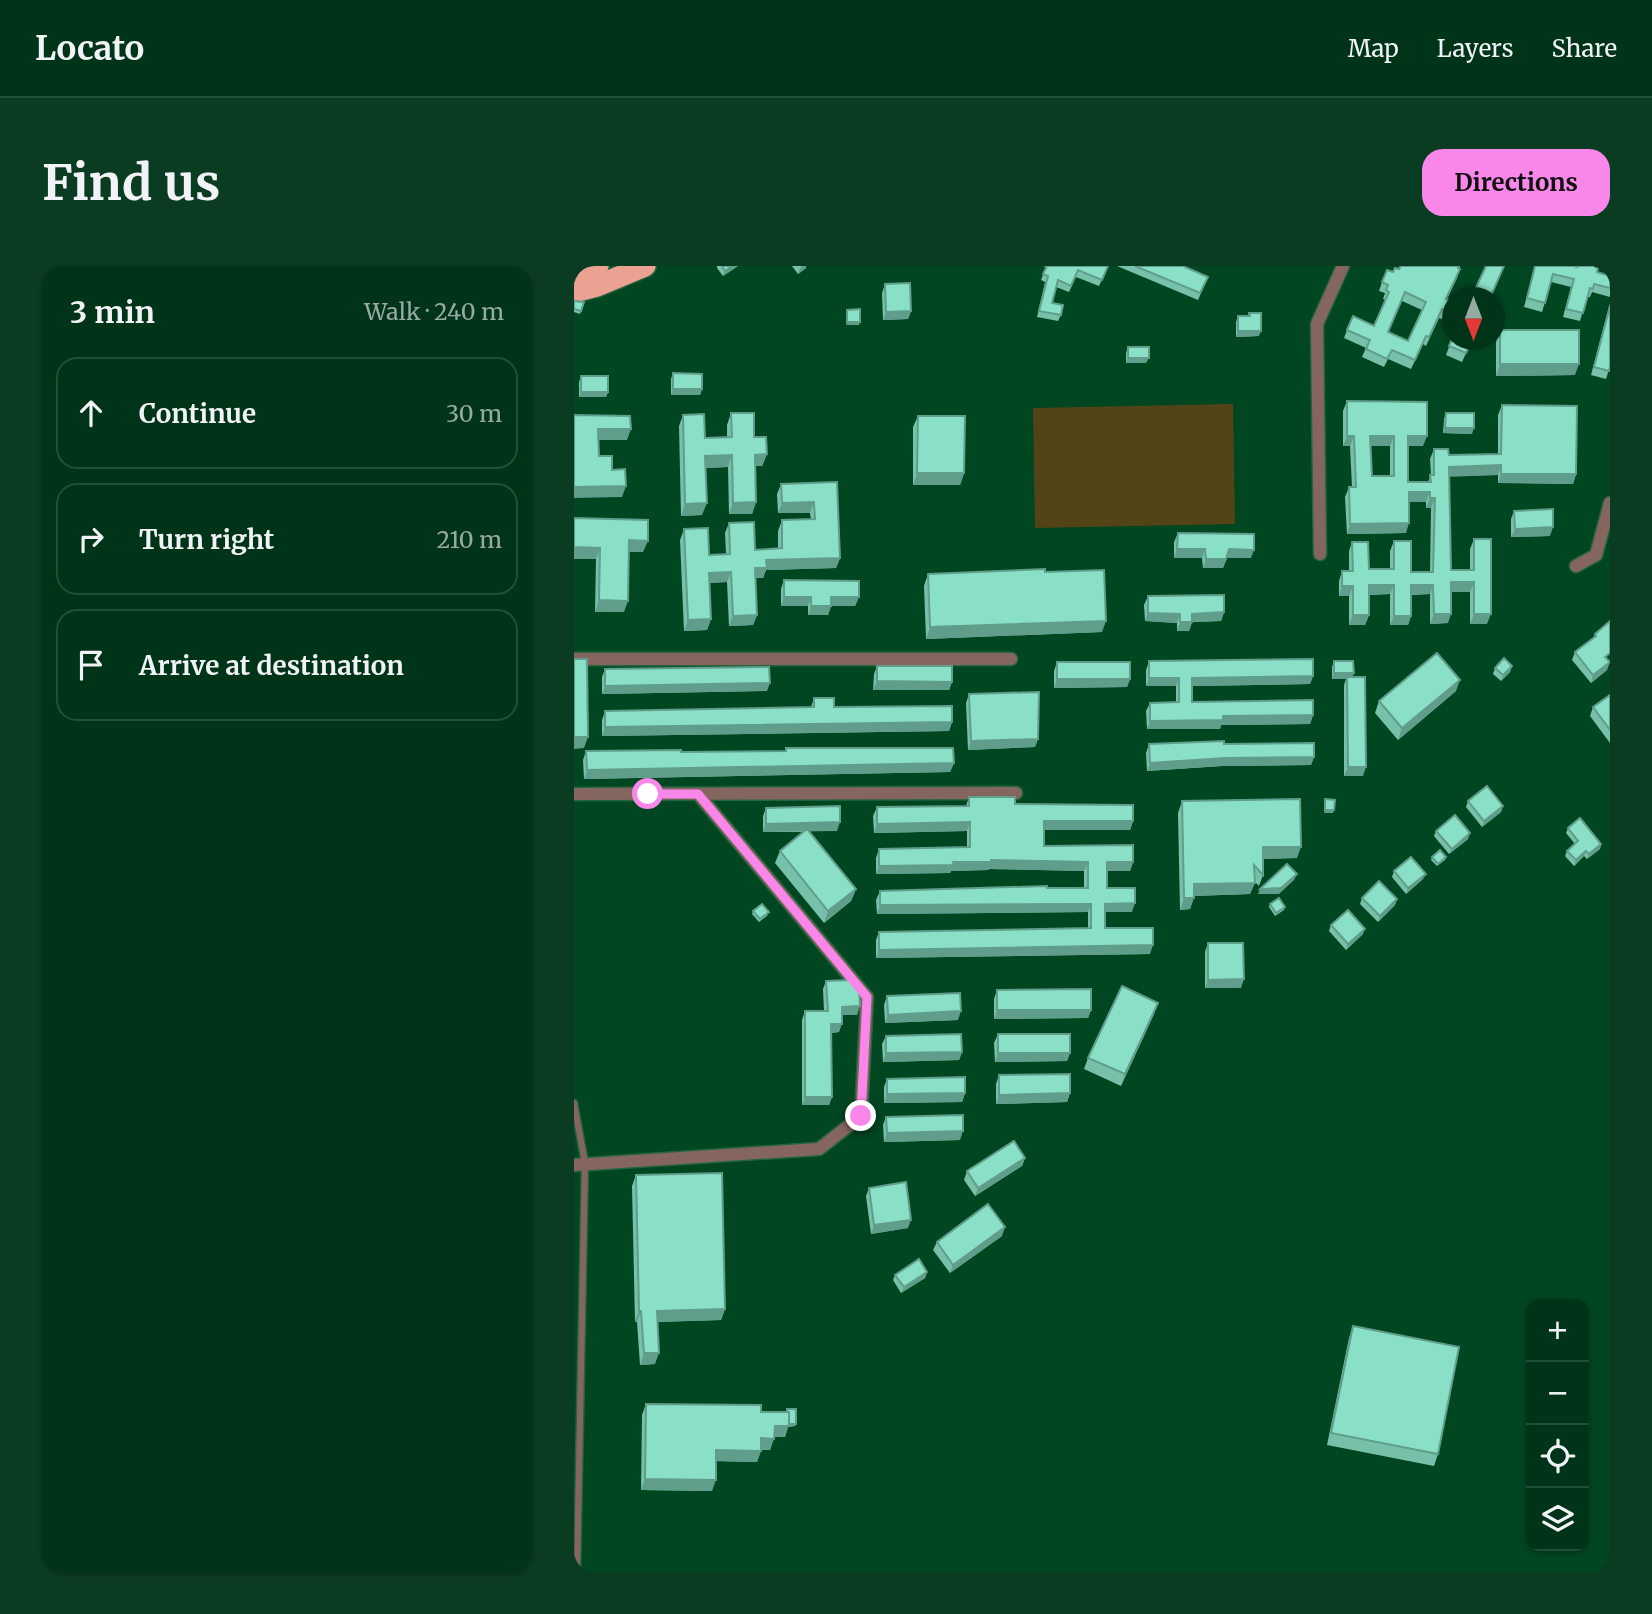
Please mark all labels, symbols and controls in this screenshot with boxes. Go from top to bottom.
text: Locato [35,28,144,69]
text: Map [1348,33,1399,64]
text: Layers [1437,33,1513,64]
text: Share [1551,33,1617,64]
button: Directions [1422,149,1610,216]
text: Find us [42,152,220,213]
north arrow [1442,287,1505,350]
text: 3 min [70,293,155,331]
text: Walk · 240 m [364,297,504,326]
icon: ahead [72,394,110,432]
text: Continue [139,397,256,430]
text: 30 m [446,399,502,428]
icon: right [72,520,110,558]
text: Turn right [139,523,274,556]
text: 210 m [437,525,502,554]
icon: arrive [72,646,110,684]
text: Arrive at destination [139,649,404,682]
route start [632,778,663,809]
route end [845,1100,876,1131]
map controls [1526,1299,1589,1551]
button: + [1526,1299,1589,1362]
button: − [1526,1362,1589,1425]
button: locate [1526,1425,1589,1488]
button: layers [1526,1488,1589,1551]

